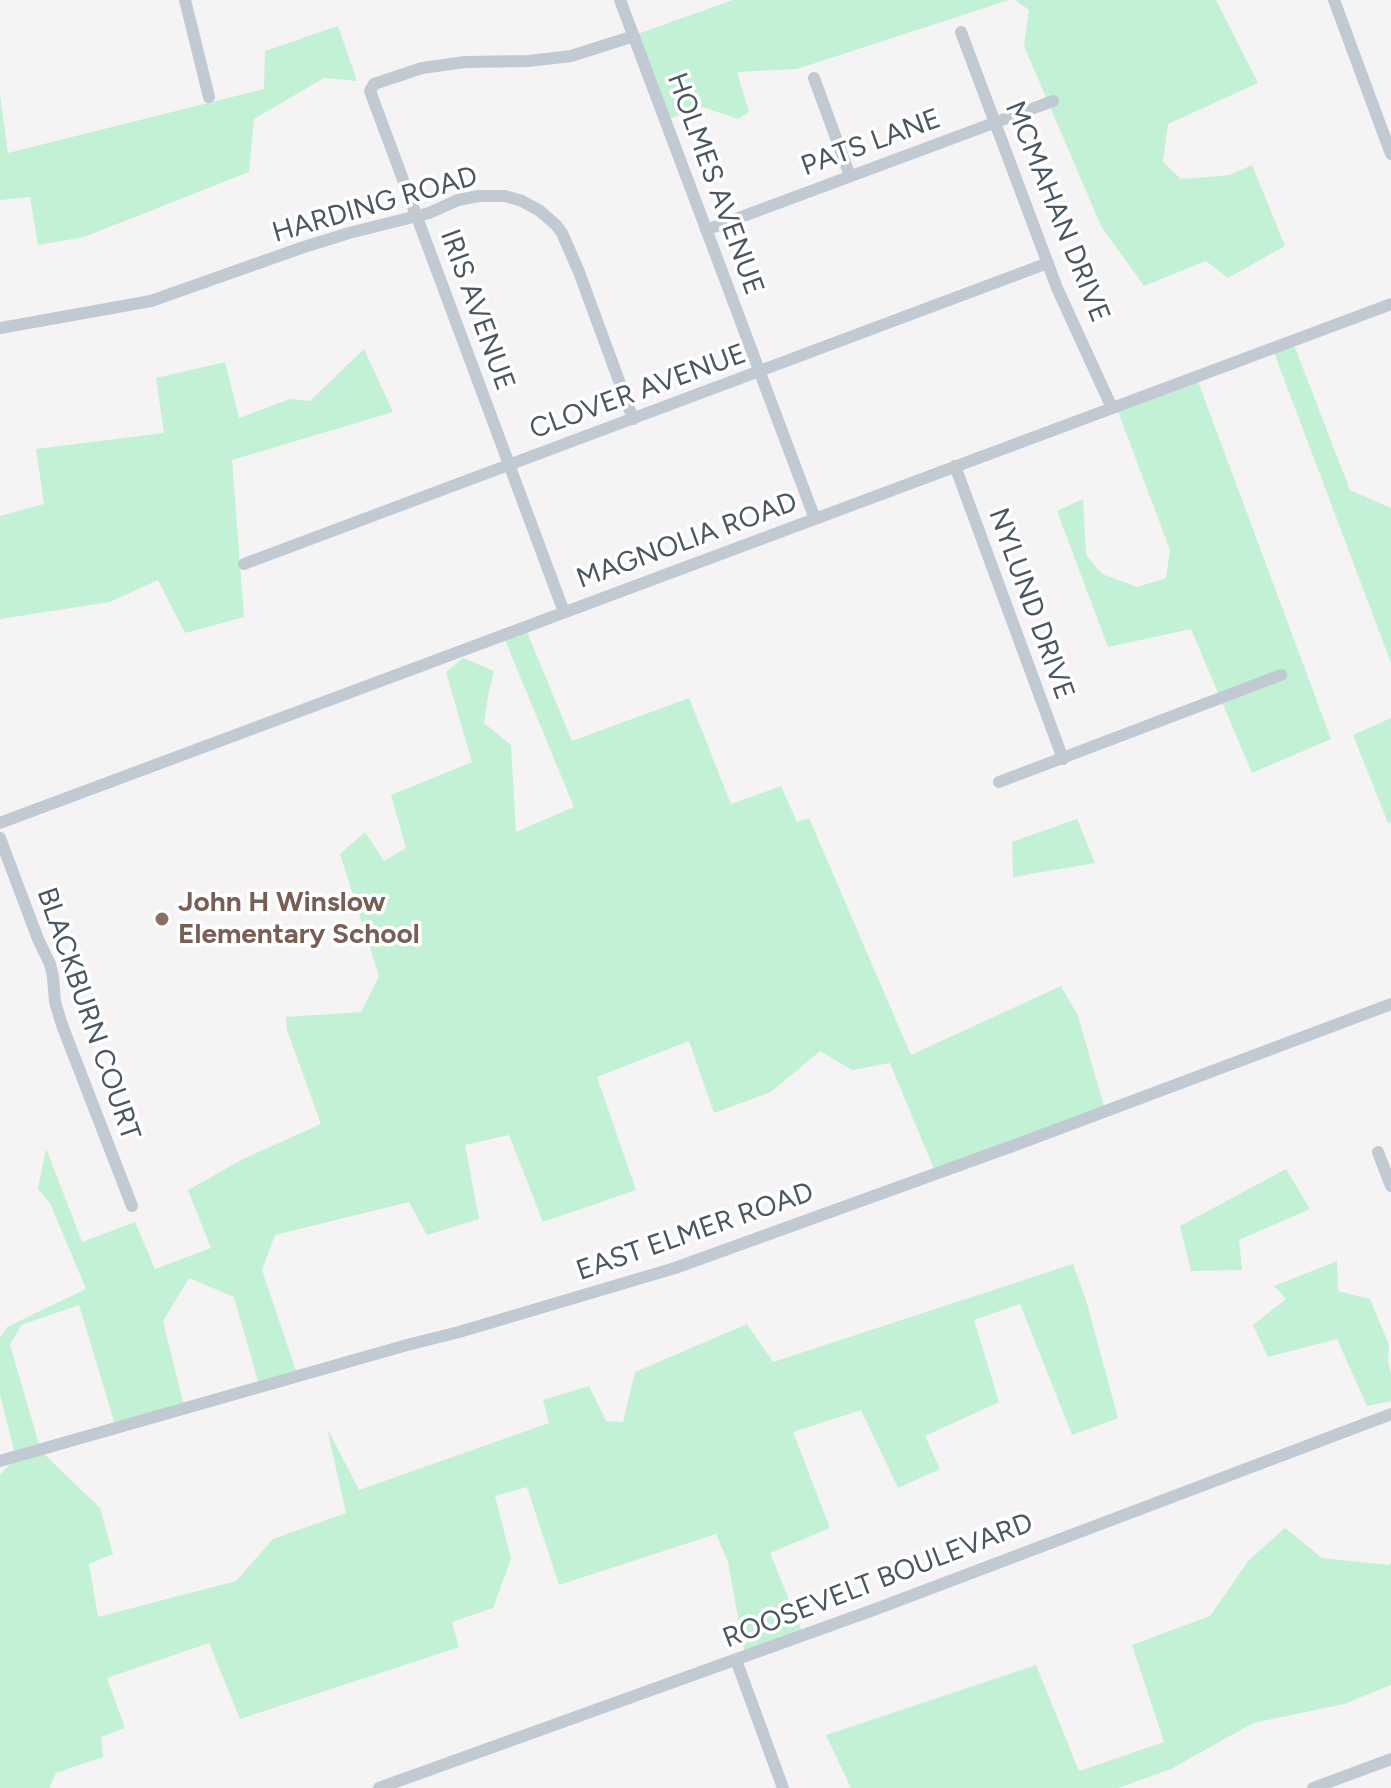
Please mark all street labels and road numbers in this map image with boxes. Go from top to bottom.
street label: HOLMES AVENUE [659,69,771,299]
street label: MCMAHAN DRIVE [997,97,1117,327]
street label: PATS LANE [797,102,945,184]
street label: HARDING ROAD [269,160,481,250]
street label: IRIS AVENUE [432,225,522,395]
street label: CLOVER AVENUE [525,337,751,447]
street label: MAGNOLIA ROAD [572,486,802,596]
street label: NYLUND DRIVE [981,504,1081,704]
street label: BLACKBURN COURT [29,883,147,1145]
street label: EAST ELMER ROAD [572,1176,818,1288]
street label: ROOSEVELT BOULEVARD [718,1506,1038,1656]

